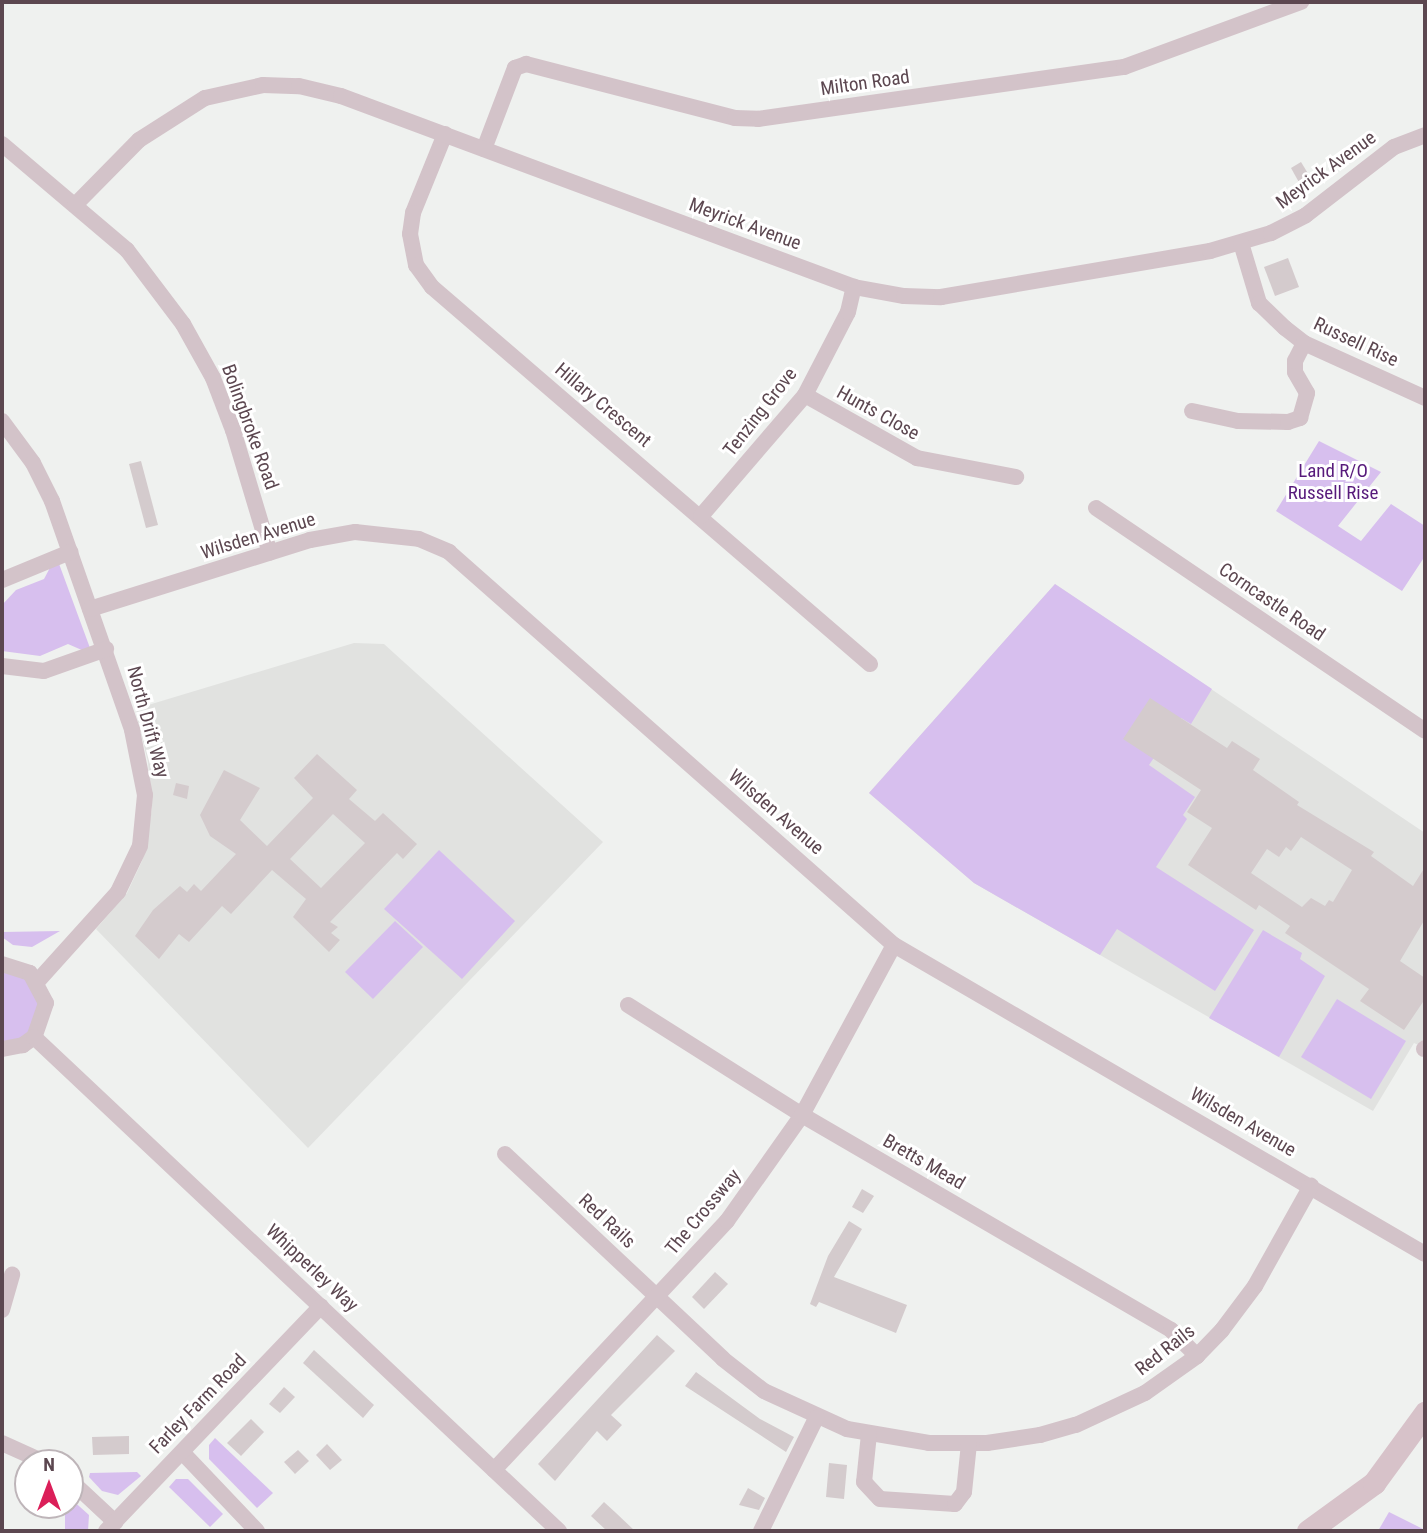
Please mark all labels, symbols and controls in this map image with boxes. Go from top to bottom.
street label: Milton Road [819,65,911,101]
street label: Meyrick Avenue [1272,126,1380,214]
street label: Meyrick Avenue [686,193,804,255]
street label: Russell Rise [1310,313,1402,371]
street label: Hillary Crescent [550,358,656,452]
street label: Bolingbroke Road [217,361,283,493]
street label: Tenzing Grove [718,363,802,461]
street label: Hunts Close [833,381,923,445]
park label: Land R/O Russell Rise [1288,460,1378,504]
street label: Wilsden Avenue [198,508,318,564]
street label: Corncastle Road [1215,558,1329,646]
street label: North Drift Way [122,664,174,780]
street label: Wilsden Avenue [724,765,828,859]
street label: Wilsden Avenue [1186,1083,1300,1161]
street label: Bretts Mead [879,1129,969,1195]
street label: The Crossway [661,1165,745,1259]
street label: Red Rails [574,1189,640,1253]
street label: Whipperley Way [261,1219,363,1317]
street label: Red Rails [1131,1320,1199,1380]
street label: Farley Farm Road [145,1349,251,1459]
north arrow [14,1449,84,1519]
text: N [43,1453,55,1476]

